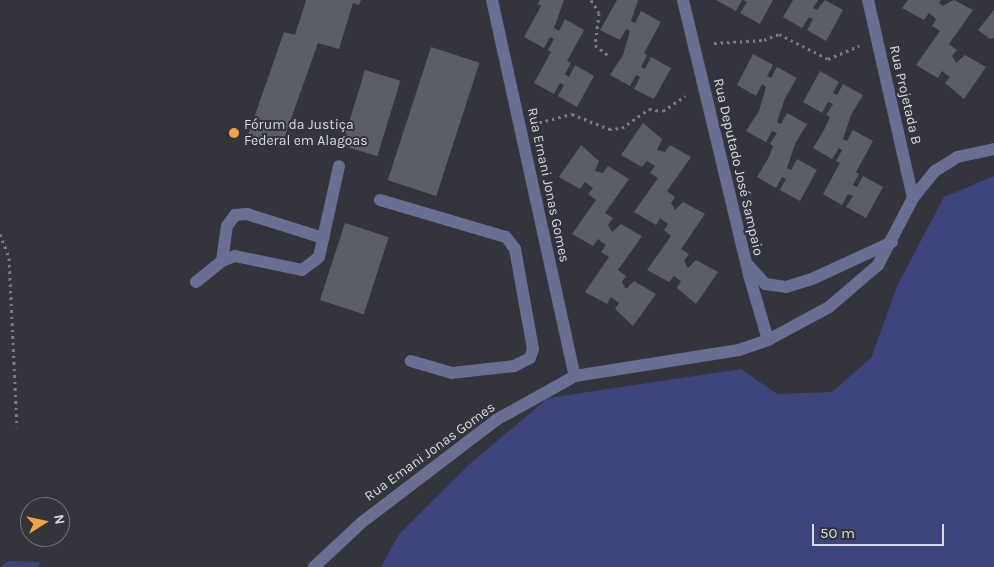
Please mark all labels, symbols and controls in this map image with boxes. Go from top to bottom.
street label: Rua Projetada B [885,44,925,146]
street label: Rua Deputado José Sampaio [709,77,767,257]
street label: Rua Ernani Jonas Gomes [523,106,573,264]
place label: Fórum da Justiça Federal em Alagoas [244,117,368,150]
marker: Fórum da Justiça Federal em Alagoas [228,127,240,139]
street label: Rua Emani Jonas Gomes [361,399,499,505]
north arrow [20,497,70,547]
text: N [50,513,69,526]
scale bar [814,514,946,546]
text: 50 m [820,524,855,542]

